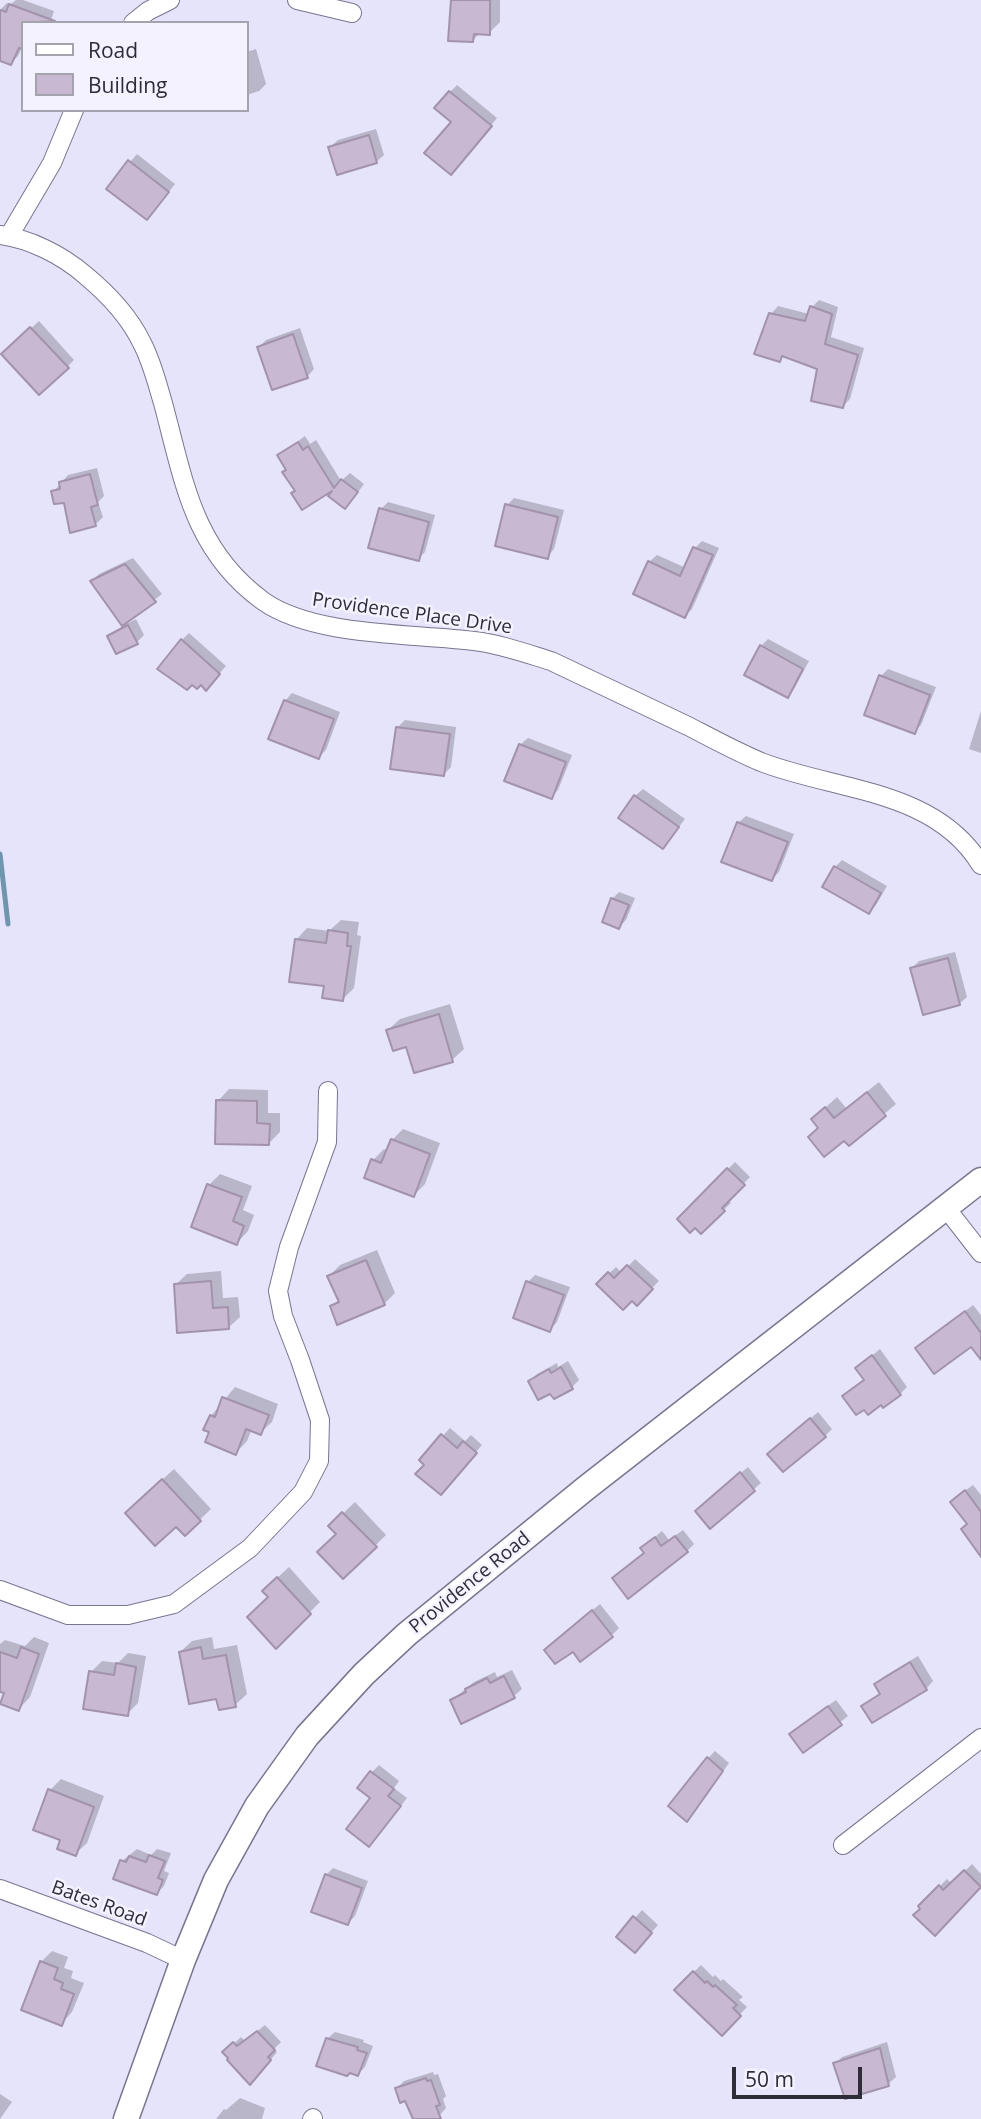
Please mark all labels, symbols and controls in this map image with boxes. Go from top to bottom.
legend [21,21,248,112]
text: Road [88,36,138,64]
text: Building [88,71,167,99]
street label: Providence Place Drive [311,589,513,639]
street label: Providence Road [405,1527,535,1639]
street label: Bates Road [48,1876,150,1932]
scale bar [736,2052,866,2096]
text: 50 m [745,2065,794,2093]

